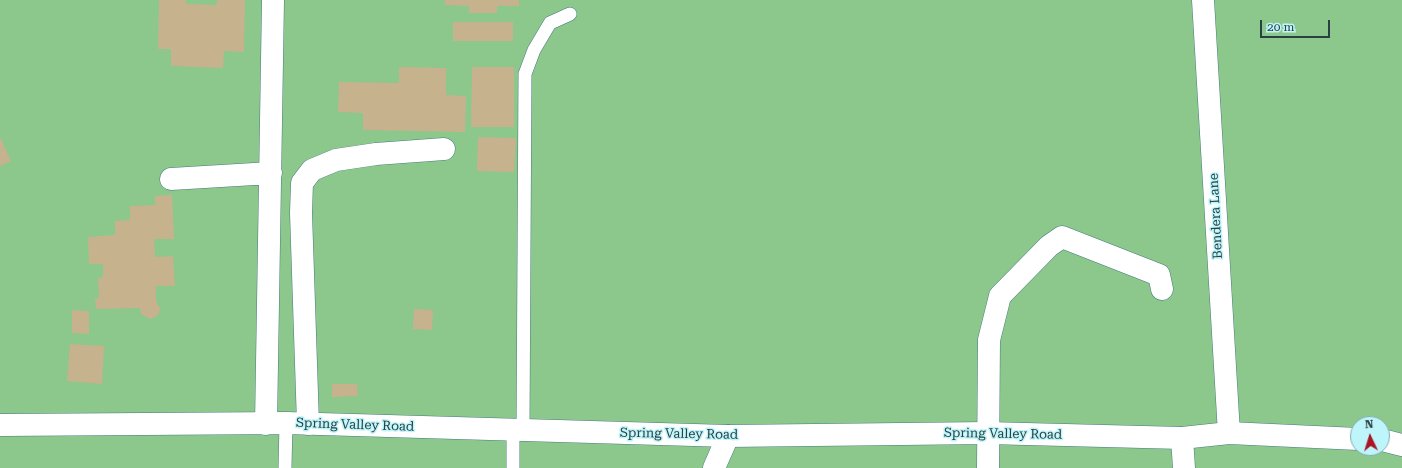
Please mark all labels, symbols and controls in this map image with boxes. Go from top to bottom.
scale bar [1262,12,1332,38]
text: 20 m [1267,20,1294,34]
street label: Bendera Lane [1206,173,1226,259]
street label: Spring Valley Road [296,415,414,435]
north arrow [1350,416,1390,456]
text: N [1365,418,1374,431]
street label: Spring Valley Road [620,425,738,443]
street label: Spring Valley Road [944,425,1062,443]

